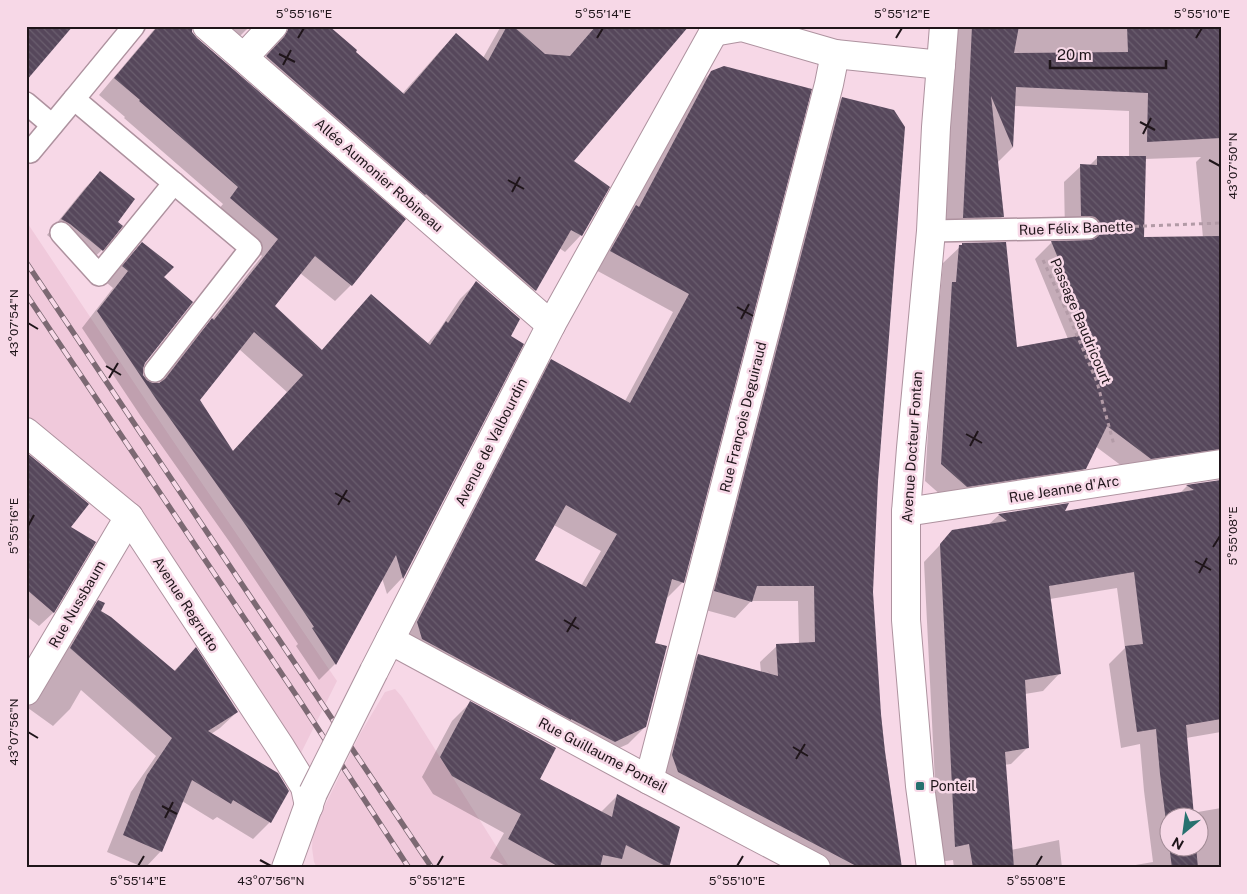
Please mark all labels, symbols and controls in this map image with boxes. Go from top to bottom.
text: 5°55'16"E [276,7,332,21]
text: 5°55'14"E [575,7,631,21]
text: 5°55'12"E [874,7,930,21]
text: 5°55'10"E [1174,7,1230,21]
scale bar [1050,38,1166,70]
text: 20 m [1057,46,1092,63]
street label: Allée Aumonier Robineau [312,115,446,235]
text: 43°07'50"N [1226,132,1240,200]
street label: Rue Félix Banette [1019,218,1134,238]
street label: Passage Baudricourt [1047,256,1115,386]
text: 43°07'54"N [7,289,21,357]
street label: Rue François Deguiraud [717,340,769,494]
street label: Avenue Docteur Fontan [899,371,925,523]
street label: Avenue de Valbourdin [452,376,530,508]
street label: Rue Jeanne d'Arc [1008,472,1120,506]
text: 5°55'16"E [7,498,21,554]
text: 5°55'08"E [1226,506,1240,566]
street label: Avenue Regrutto [150,554,222,654]
street label: Rue Nussbaum [46,558,108,650]
text: 43°07'56"N [7,698,21,766]
street label: Rue Guillaume Ponteil [536,714,670,796]
place label: Ponteil [930,778,975,794]
marker: Ponteil [914,780,926,792]
north arrow [1160,806,1210,856]
text: N [1169,834,1186,853]
text: 5°55'14"E [110,874,166,888]
text: 43°07'56"N [237,874,305,888]
text: 5°55'12"E [409,874,465,888]
text: 5°55'10"E [709,874,765,888]
text: 5°55'08"E [1006,874,1066,888]

